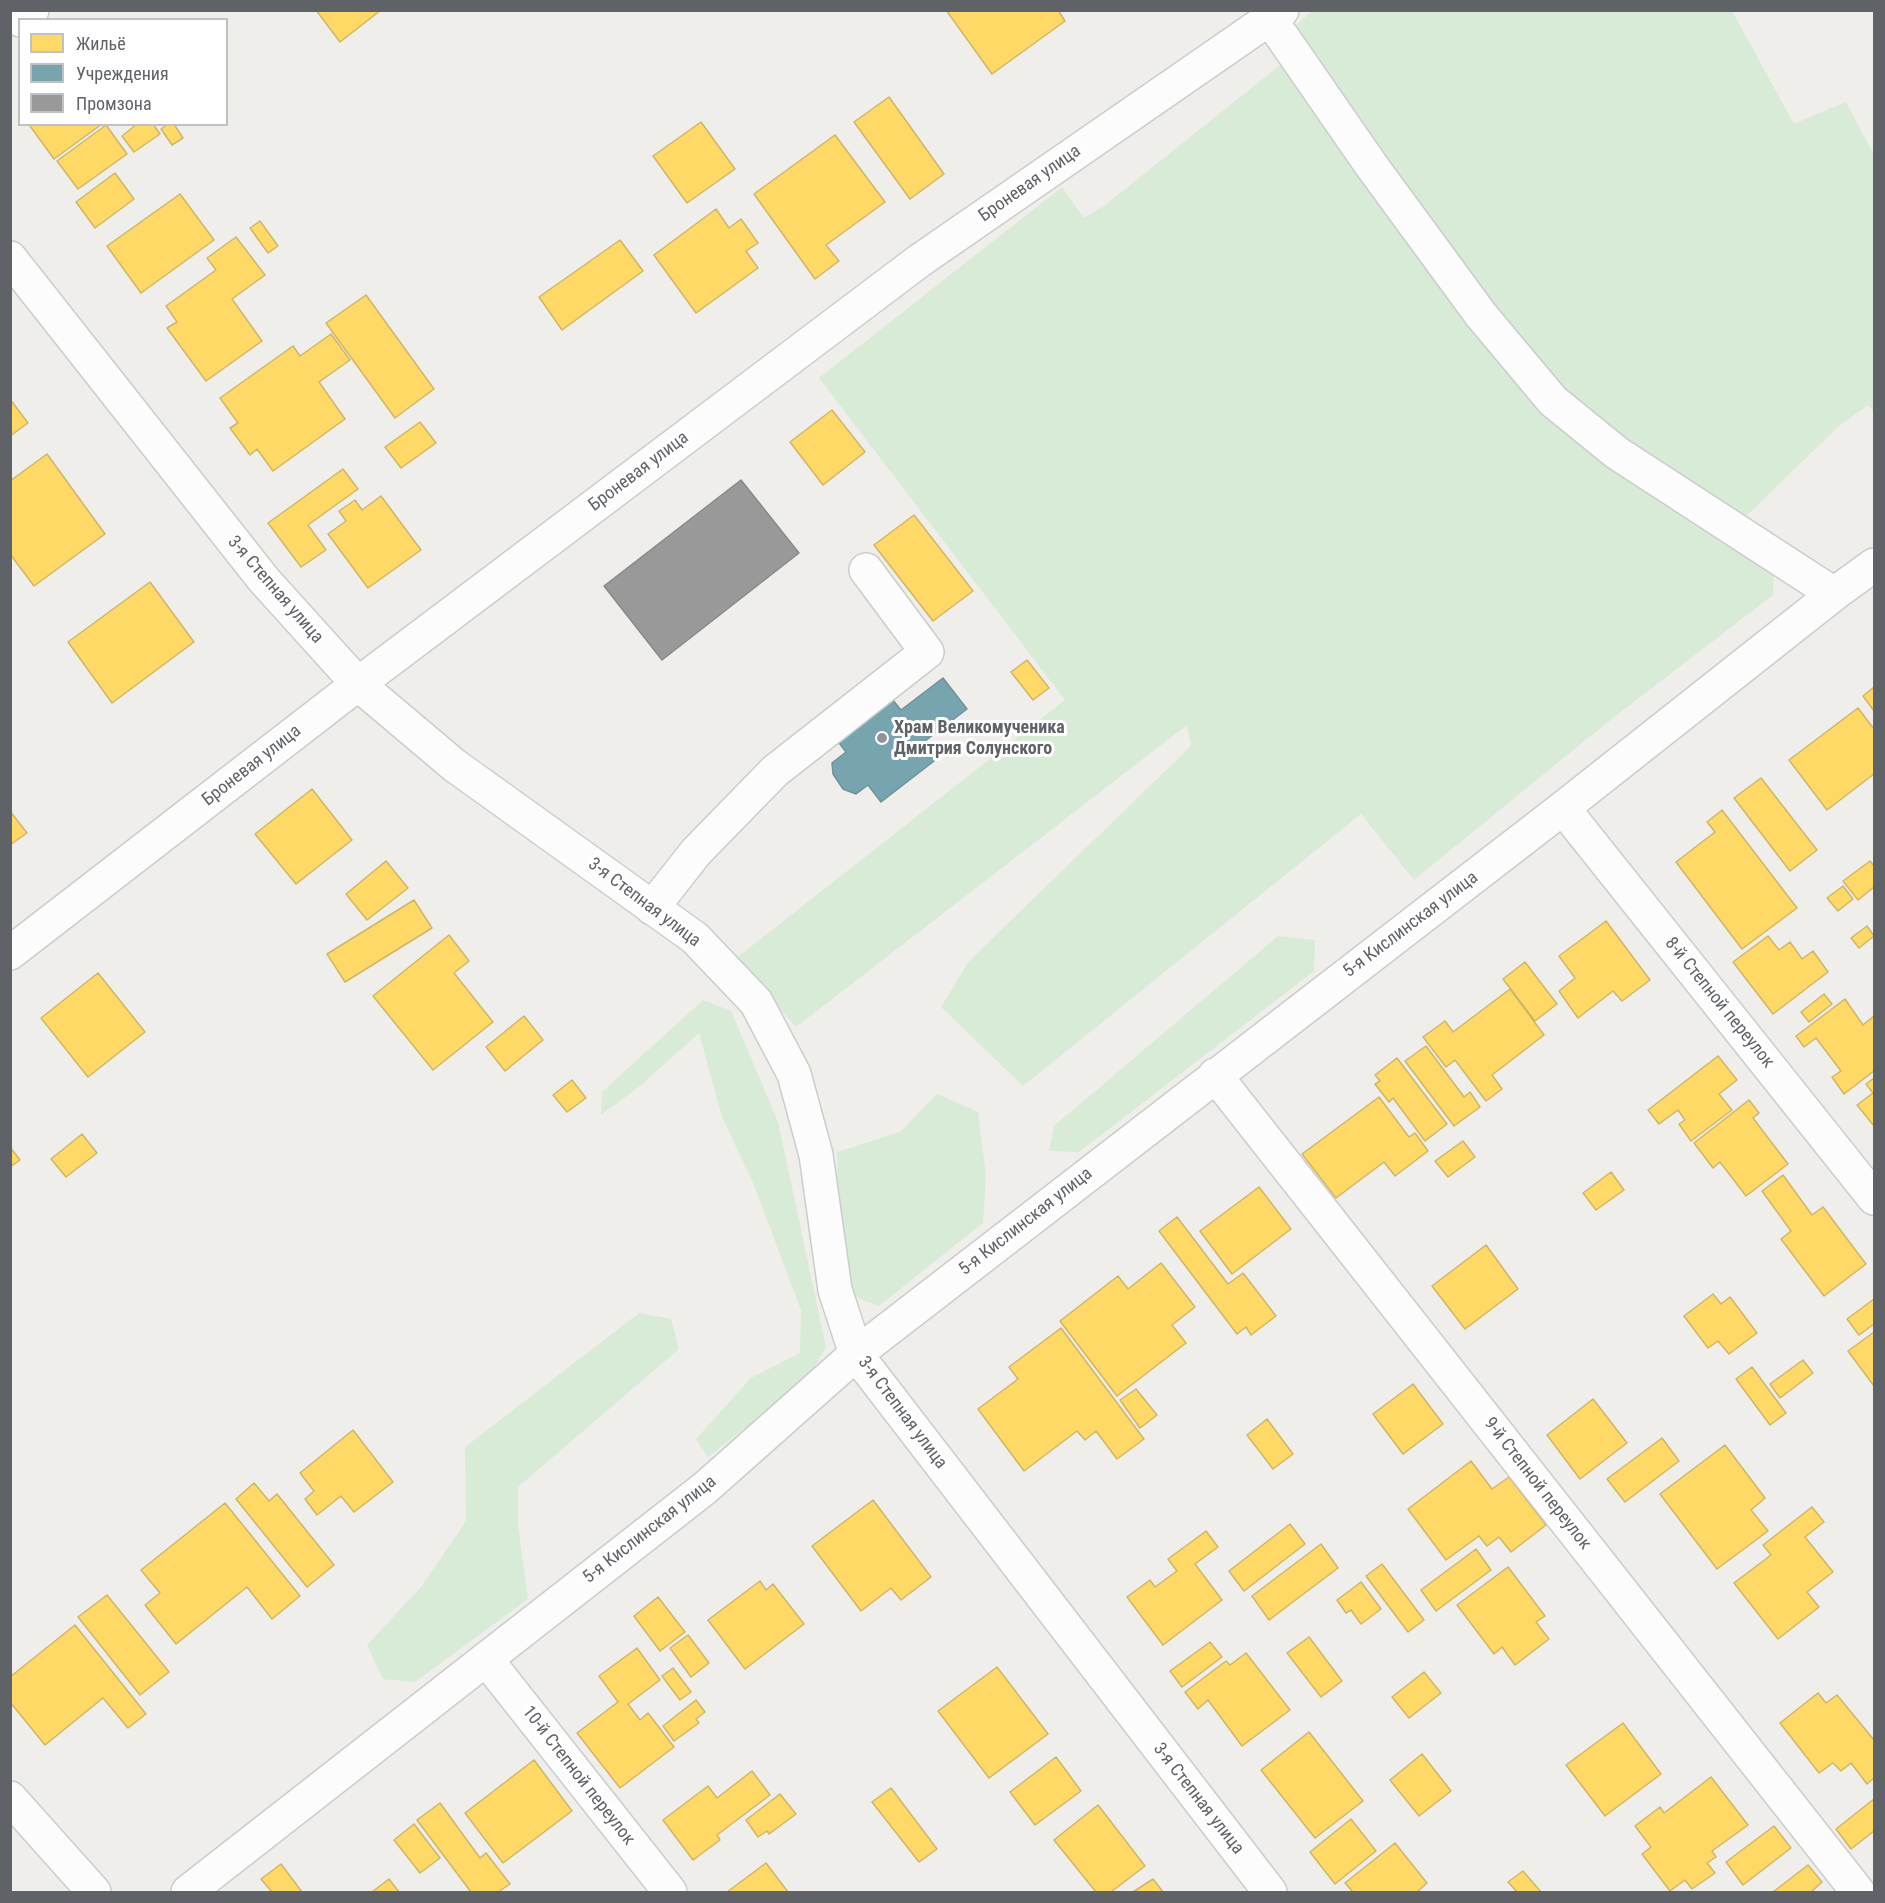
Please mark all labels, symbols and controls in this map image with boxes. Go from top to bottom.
legend [18,18,228,126]
text: Жильё [76,33,126,54]
text: Учреждения [76,63,169,84]
text: Промзона [76,93,152,114]
street label: Броневая улица [975,141,1085,227]
street label: Броневая улица [585,427,693,517]
street label: 3-я Степная улица [223,532,327,648]
place label: Храм Великомученика Дмитрия Солунского [894,717,1065,760]
street label: Броневая улица [198,721,306,811]
marker: Храм Великомученика Дмитрия Солунского [875,731,889,745]
street label: 3-я Степная улица [584,854,704,952]
street label: 5-я Кислинская улица [1339,867,1483,983]
street label: 8-й Степной переулок [1660,933,1778,1073]
street label: 5-я Кислинская улица [955,1163,1097,1281]
street label: 3-я Степная улица [853,1353,951,1473]
street label: 9-й Степной переулок [1479,1414,1595,1554]
street label: 5-я Кислинская улица [579,1471,721,1589]
street label: 10-й Степной переулок [517,1702,639,1850]
street label: 3-я Степная улица [1148,1739,1248,1859]

